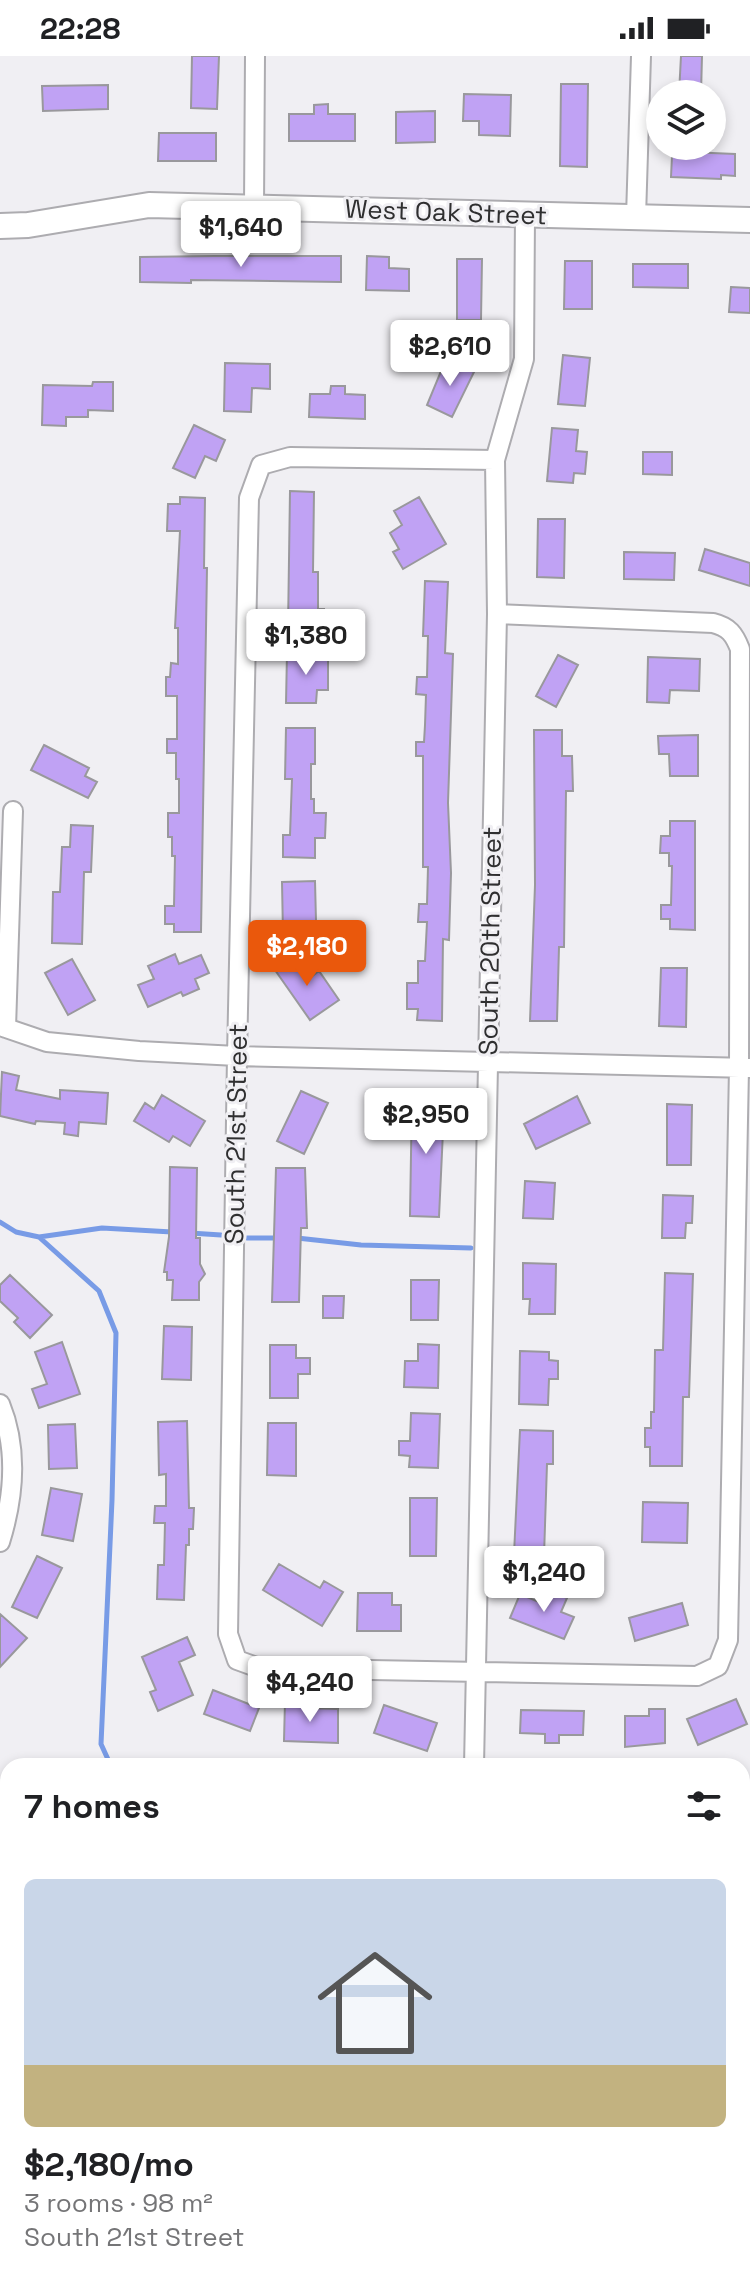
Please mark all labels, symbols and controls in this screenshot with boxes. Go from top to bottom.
text: 22:28 [40,9,120,48]
map controls [646,80,726,160]
button: layers [646,80,726,160]
street label: West Oak Street [344,191,548,233]
pin: $1,640 [176,201,306,269]
text: $1,640 [199,210,283,244]
pin: $2,610 [385,320,515,388]
text: $2,610 [408,329,492,363]
pin: $1,380 [241,609,371,677]
text: $1,380 [264,618,348,652]
street label: South 20th Street [471,826,509,1056]
pin: $2,180 [242,920,372,988]
text: $2,180 [266,929,348,963]
street label: South 21st Street [217,1023,255,1245]
pin: $2,950 [361,1088,491,1156]
text: $2,950 [382,1097,470,1131]
pin: $1,240 [479,1546,609,1614]
text: $1,240 [502,1555,586,1589]
pin: $4,240 [245,1656,375,1724]
text: $4,240 [266,1665,354,1699]
icon: filters [682,1784,726,1828]
text: 7 homes [24,1785,160,1828]
icon: home [303,1931,447,2075]
text: $2,180/mo [24,2143,194,2186]
text: 3 rooms · 98 m² [24,2186,213,2220]
text: South 21st Street [24,2220,245,2254]

